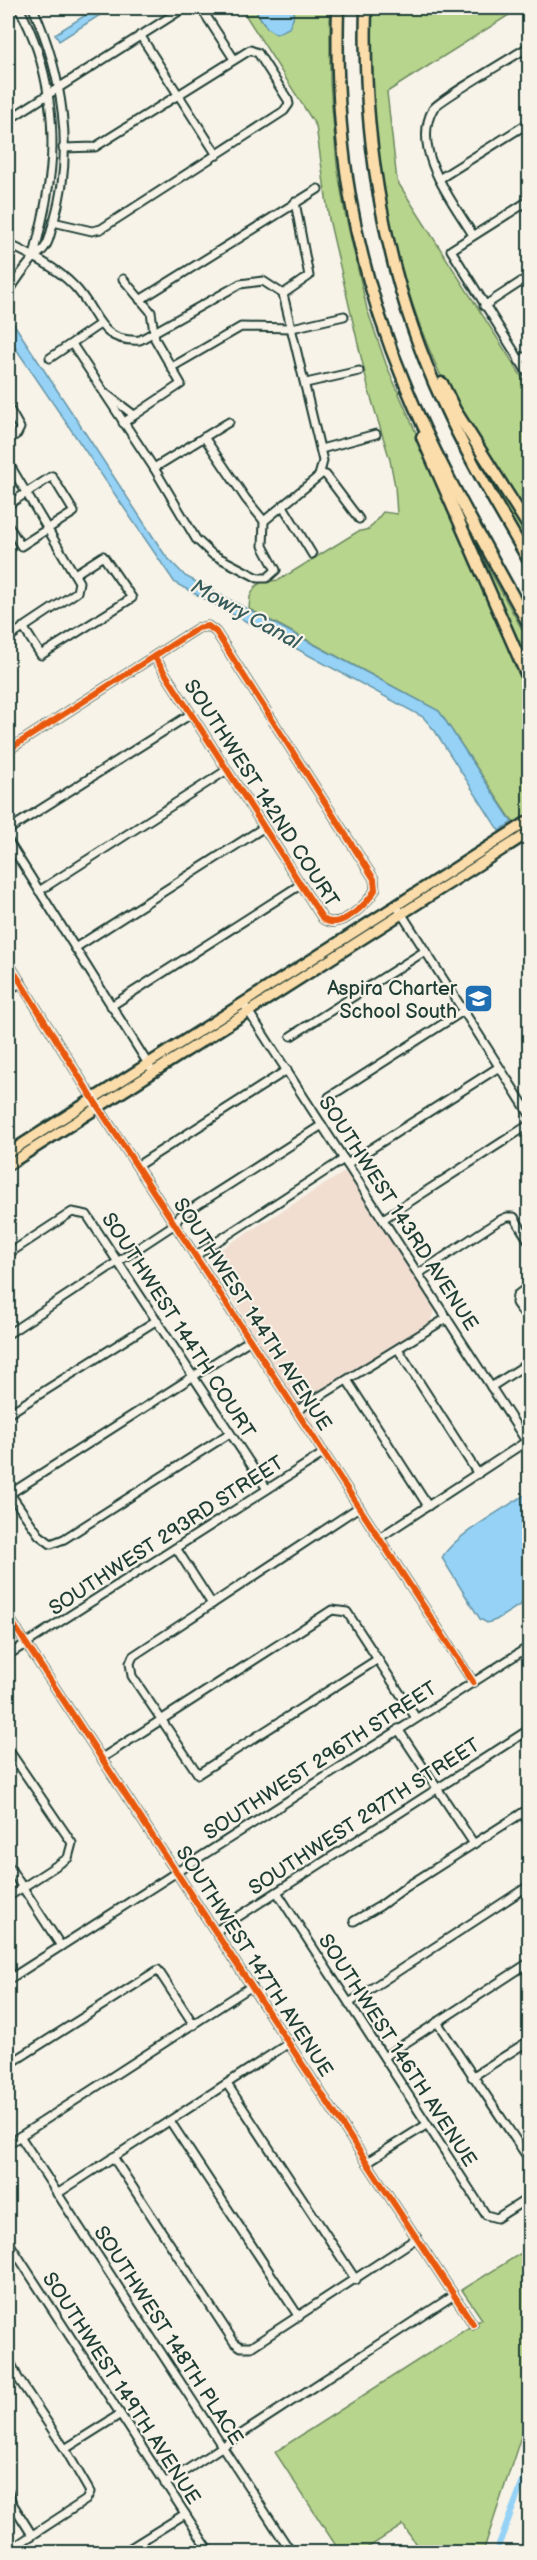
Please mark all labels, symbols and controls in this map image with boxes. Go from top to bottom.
water label: Mowry Canal [186,574,306,655]
street label: SOUTHWEST 142ND COURT [179,675,344,912]
place label: Aspira Charter School South [327,977,458,1024]
school or university icon: Aspira Charter School South [462,983,494,1015]
street label: SOUTHWEST 143RD AVENUE [313,1092,483,1335]
street label: SOUTHWEST 144TH AVENUE [168,1194,336,1435]
street label: SOUTHWEST 144TH COURT [96,1208,260,1443]
street label: SOUTHWEST 293RD STREET [45,1451,288,1621]
street label: SOUTHWEST 296TH STREET [200,1676,442,1845]
street label: SOUTHWEST 297TH STREET [245,1733,485,1901]
street label: SOUTHWEST 147TH AVENUE [171,1842,338,2081]
street label: SOUTHWEST 146TH AVENUE [313,1930,481,2171]
street label: SOUTHWEST 148TH PLACE [88,2222,248,2449]
street label: SOUTHWEST 149TH AVENUE [37,2268,205,2509]

